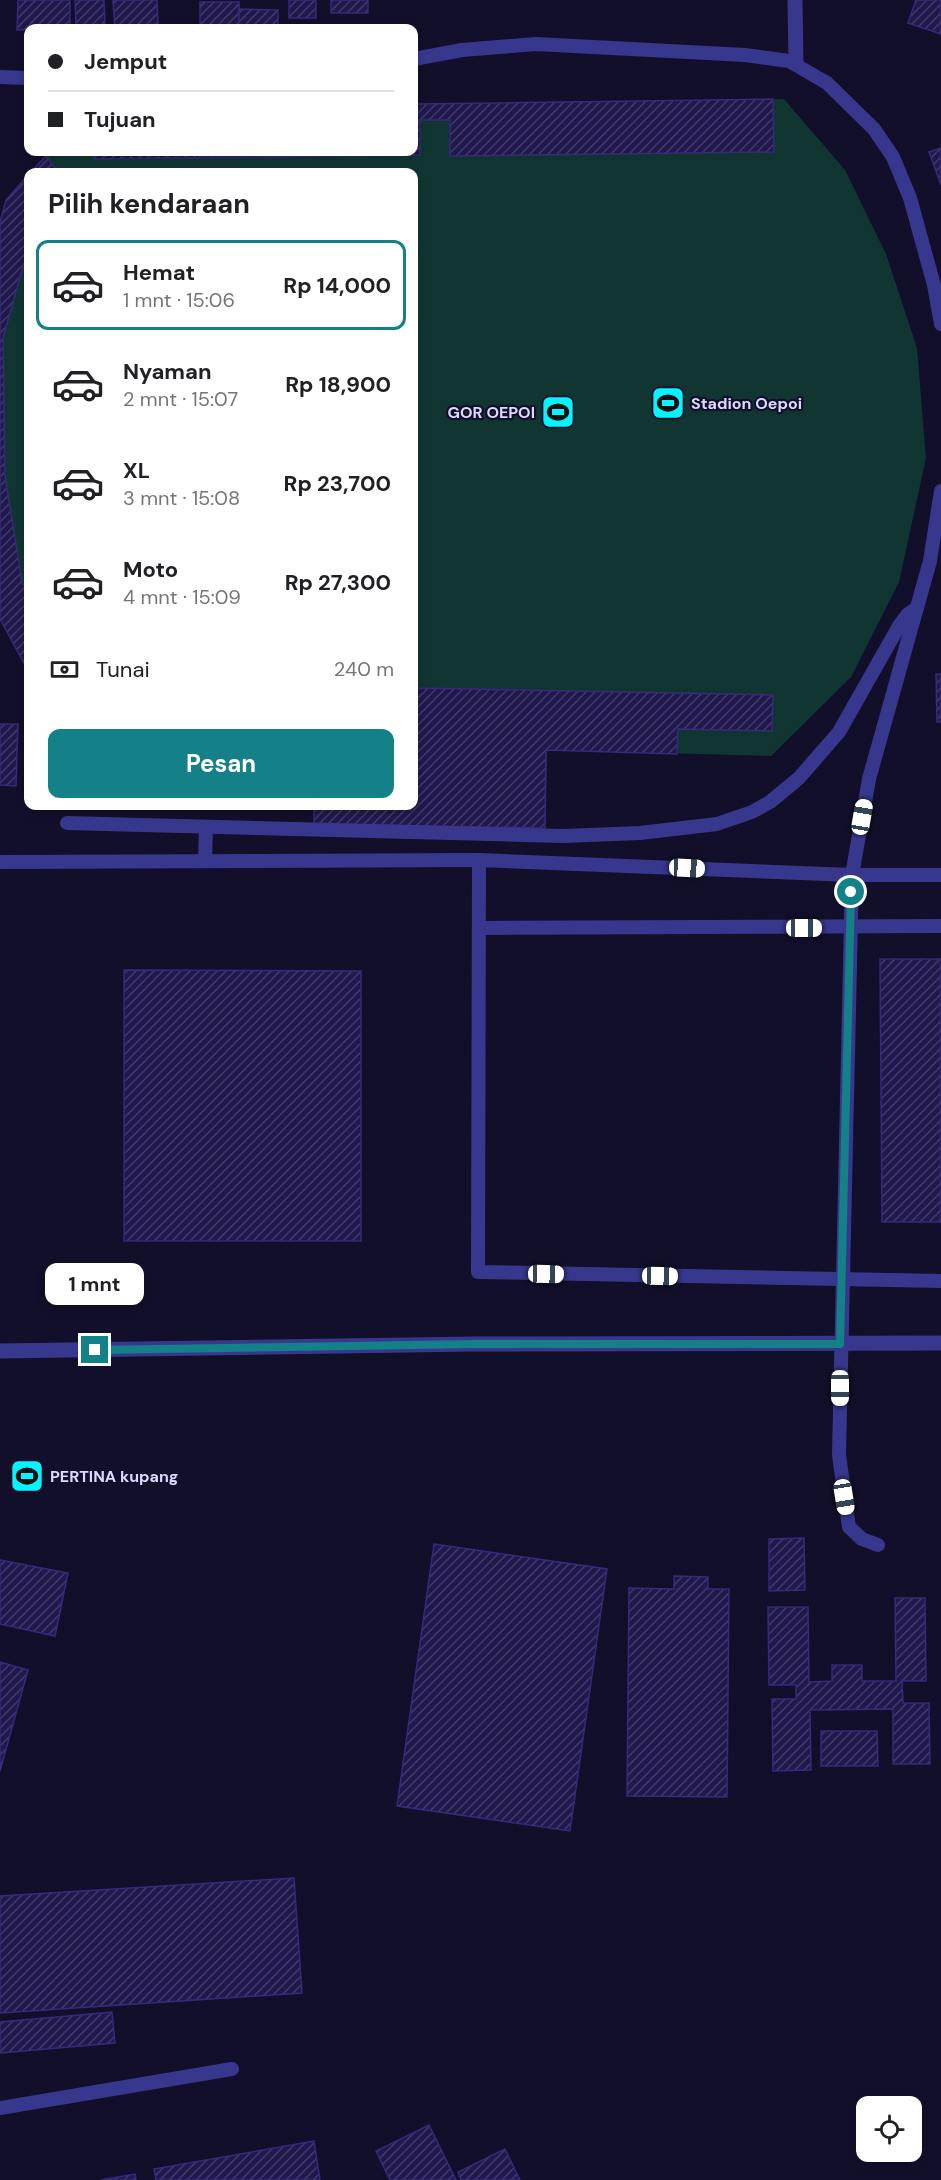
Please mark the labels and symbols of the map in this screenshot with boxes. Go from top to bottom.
sports icon: Stadion Oepoi [650,385,686,421]
place label: Stadion Oepoi [691,393,802,414]
sports icon: GOR OEPOI [540,394,576,430]
place label: GOR OEPOI [448,402,535,423]
car [850,798,874,836]
car [669,858,705,878]
route start [837,878,864,905]
car [786,919,822,937]
callout: 1 mnt [46,1263,144,1305]
car [528,1265,564,1283]
car [642,1267,678,1285]
route end [81,1336,108,1363]
car [831,1370,849,1406]
sports icon: PERTINA kupang [9,1458,45,1494]
place label: PERTINA kupang [50,1466,178,1487]
car [832,1478,856,1516]

